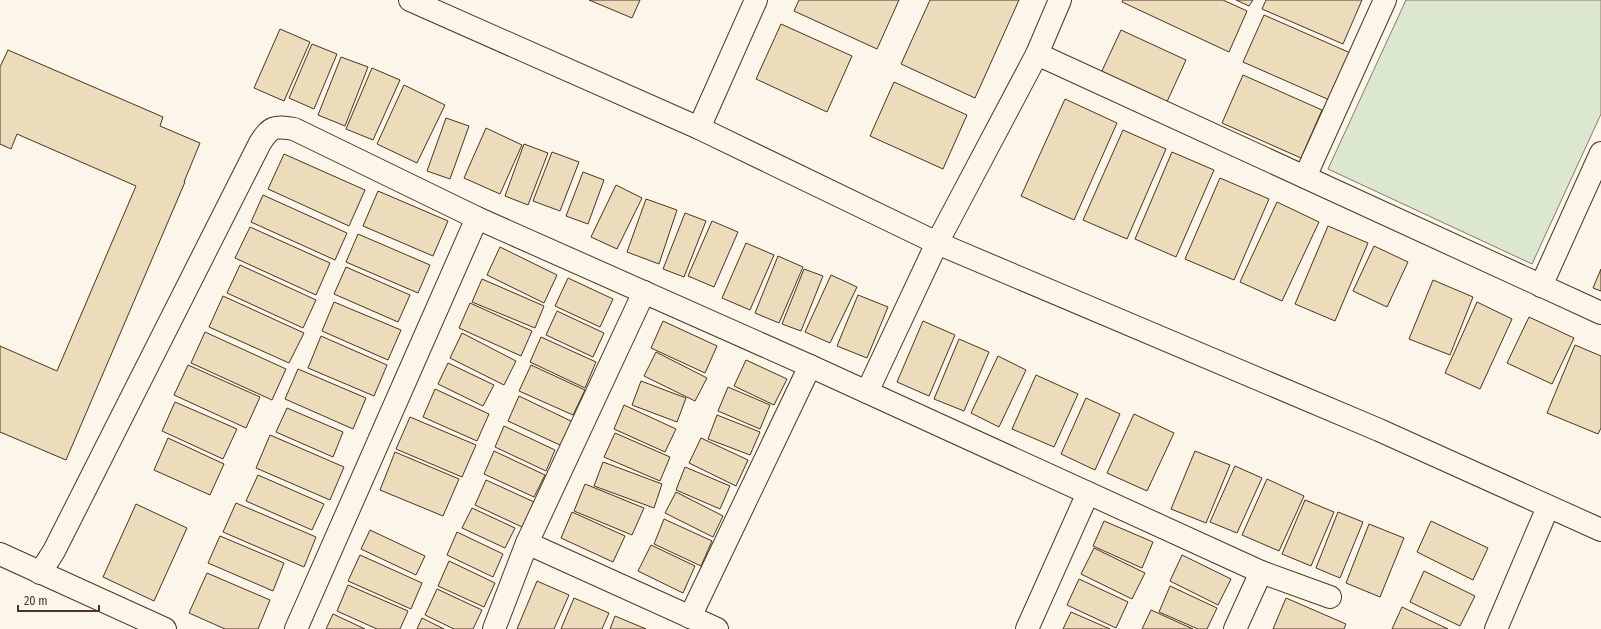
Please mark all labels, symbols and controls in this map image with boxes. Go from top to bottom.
scale bar [18,587,99,613]
text: 20 m [24,594,48,608]

